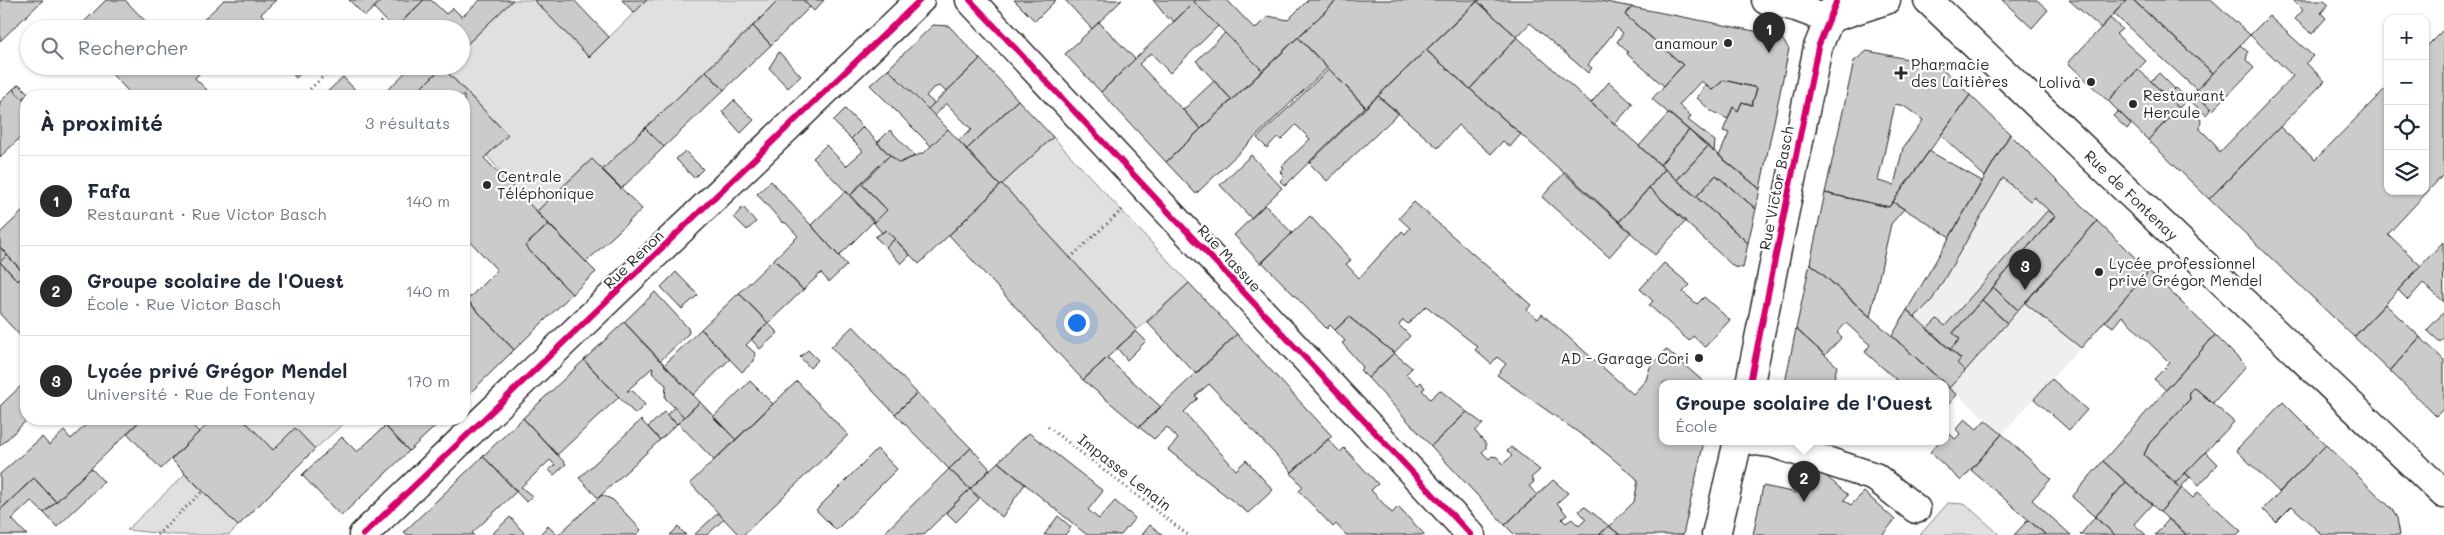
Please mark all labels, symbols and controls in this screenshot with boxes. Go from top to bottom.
pin: 1 [1753,12,1785,53]
map controls [2384,15,2429,195]
button: + [2384,15,2429,60]
search box [20,20,470,75]
place label: anamour [1654,33,1718,53]
icon: search [38,34,66,62]
text: Rechercher [78,35,188,60]
marker: anamour [1722,37,1734,49]
place label: Pharmacie des Laitières [1911,54,2008,91]
button: − [2384,60,2429,105]
marker: Pharmacie des Laitières [1895,67,1907,79]
place label: Lolivà [2039,72,2081,92]
marker: Lolivà [2085,76,2097,88]
place label: Restaurant Hercule [2143,85,2225,122]
marker: Restaurant Hercule [2127,98,2139,110]
button: locate [2384,105,2429,150]
text: À proximité [40,109,163,136]
text: 3 résultats [365,112,450,133]
street label: Rue Victor Basch [1754,124,1798,252]
street label: Rue de Fontenay [2081,145,2183,245]
button: layers [2384,150,2429,195]
place label: Centrale Téléphonique [497,166,594,203]
text: Fafa [87,178,131,203]
marker: Centrale Téléphonique [481,179,493,191]
text: 1 [52,190,60,211]
text: 140 m [406,190,450,211]
text: Restaurant · Rue Victor Basch [87,203,326,224]
street label: Rue Massue [1194,220,1266,296]
street label: Rue Renon [599,225,667,293]
pin: 3 [2009,249,2041,290]
place label: Lycée professionnel privé Grégor Mendel [2109,253,2262,290]
marker: Lycée professionnel privé Grégor Mendel [2093,266,2105,278]
text: Groupe scolaire de l'Ouest [87,268,344,293]
text: 2 [52,280,60,301]
text: 140 m [406,280,450,301]
text: École · Rue Victor Basch [87,293,281,314]
your location [1064,310,1090,336]
place label: AD - Garage Cori [1561,348,1689,368]
marker: AD - Garage Cori [1693,352,1705,364]
text: Lycée privé Grégor Mendel [87,358,347,383]
text: 3 [51,370,61,391]
text: 170 m [406,370,450,391]
popup [1659,380,1949,445]
text: Université · Rue de Fontenay [87,383,315,404]
text: Groupe scolaire de l'Ouest [1676,390,1932,415]
text: École [1676,415,1718,436]
street label: Impasse Lenain [1074,429,1176,515]
pin: 2 [1788,461,1820,502]

